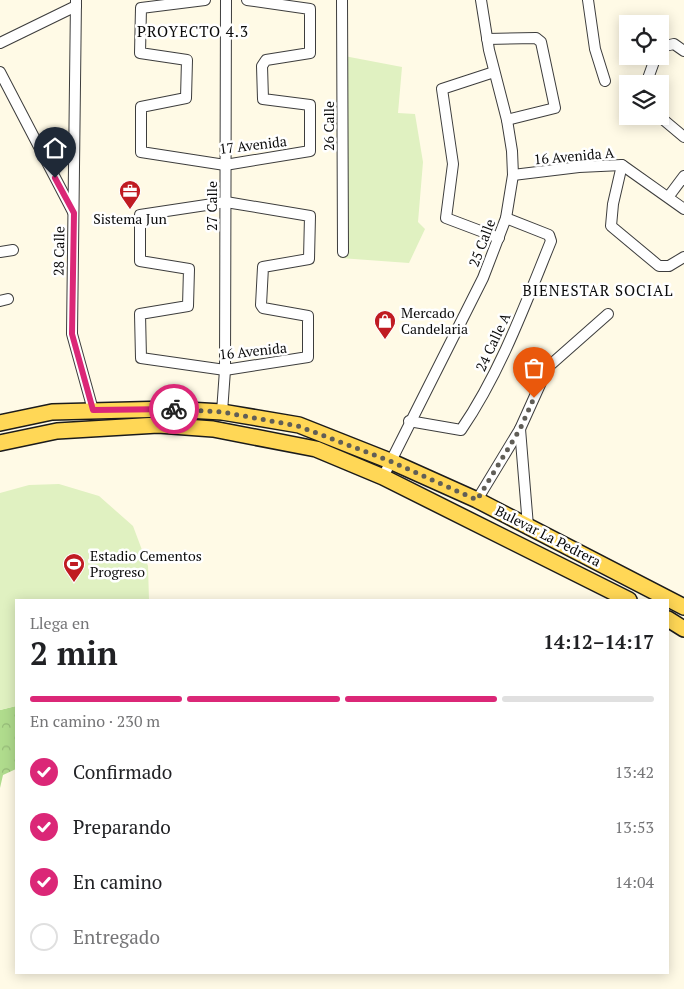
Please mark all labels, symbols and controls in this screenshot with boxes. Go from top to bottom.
map controls [619,15,669,125]
button: locate [619,15,669,65]
district label: PROYECTO 4.3 [137,21,249,41]
button: layers [619,75,669,125]
street label: 26 Calle [319,101,338,151]
pin [34,127,76,178]
street label: 17 Avenida [218,131,288,158]
icon: home [41,134,69,162]
street label: 16 Avenida A [533,142,615,168]
office icon: Sistema Jun [118,179,142,210]
street label: 27 Calle [202,181,221,231]
place label: Sistema Jun [93,209,168,228]
street label: 25 Calle [464,216,499,270]
street label: 28 Calle [49,226,68,276]
district label: BIENESTAR SOCIAL [522,280,674,300]
place label: Mercado Candelaria [401,303,468,338]
shop icon: Mercado Candelaria [373,309,397,340]
street label: 24 Calle A [471,309,515,374]
street label: 16 Avenida [218,338,288,363]
pin [513,347,555,398]
icon: bag [520,354,548,382]
courier [149,384,199,434]
icon: bike [160,395,188,423]
street label: Bulevar La Pedrera [492,501,604,570]
place label: Estadio Cementos Progreso [90,546,202,581]
sports icon: Estadio Cementos Progreso [62,552,86,583]
text: Llega en [30,612,90,634]
text: 14:12–14:17 [543,629,654,654]
text: 2 min [30,632,118,674]
text: En camino · 230 m [30,710,160,732]
icon: check [30,758,58,786]
text: Confirmado [73,759,172,784]
text: 13:42 [615,761,654,783]
icon: check [30,813,58,841]
text: Preparando [73,814,171,839]
text: 13:53 [615,816,654,838]
icon: check [30,868,58,896]
text: En camino [73,869,162,894]
text: 14:04 [615,871,654,893]
text: Entregado [73,924,160,949]

